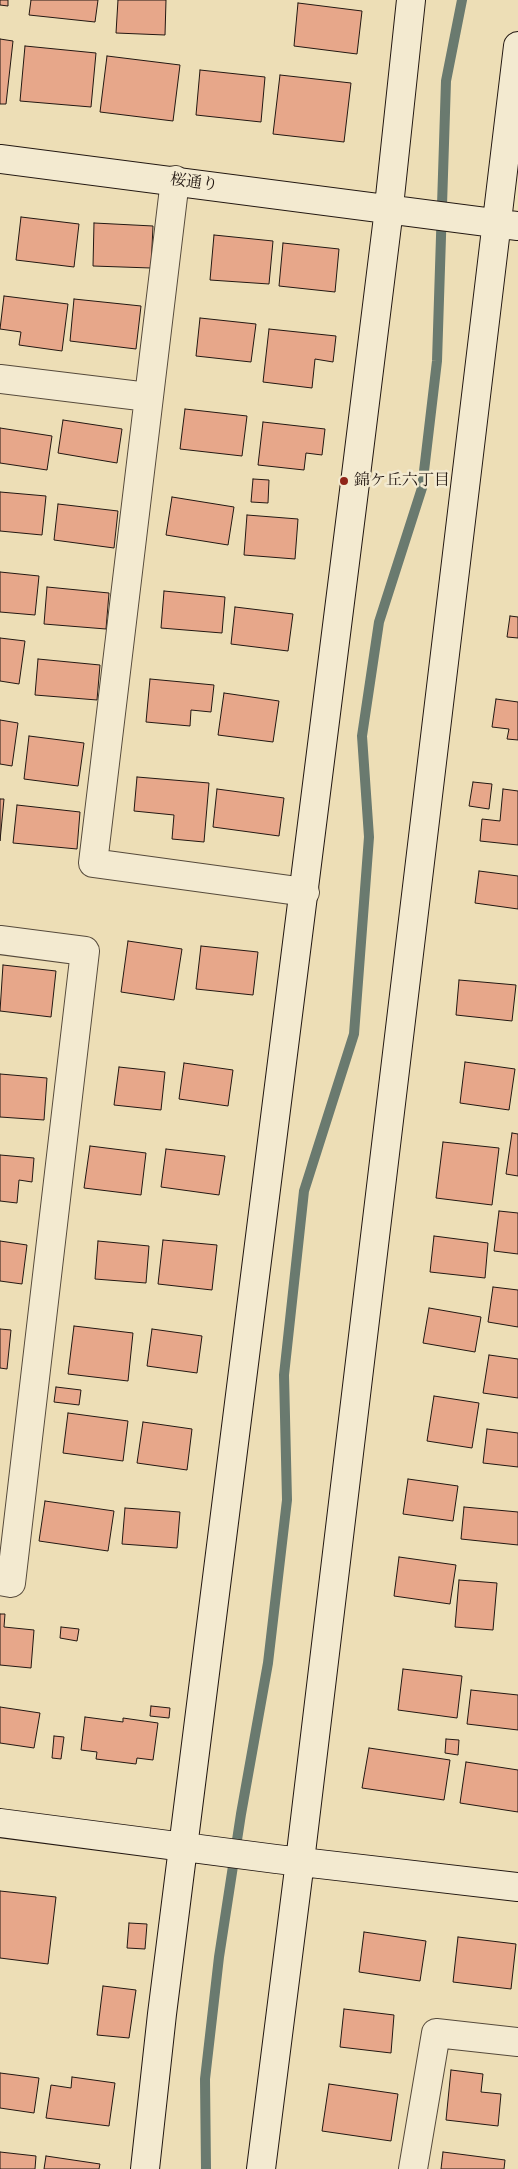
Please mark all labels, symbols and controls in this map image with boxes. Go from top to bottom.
street label: 桜通り [169,171,219,195]
place label: 錦ケ丘六丁目 [354,471,450,491]
marker: 錦ケ丘六丁目 [338,475,350,487]

